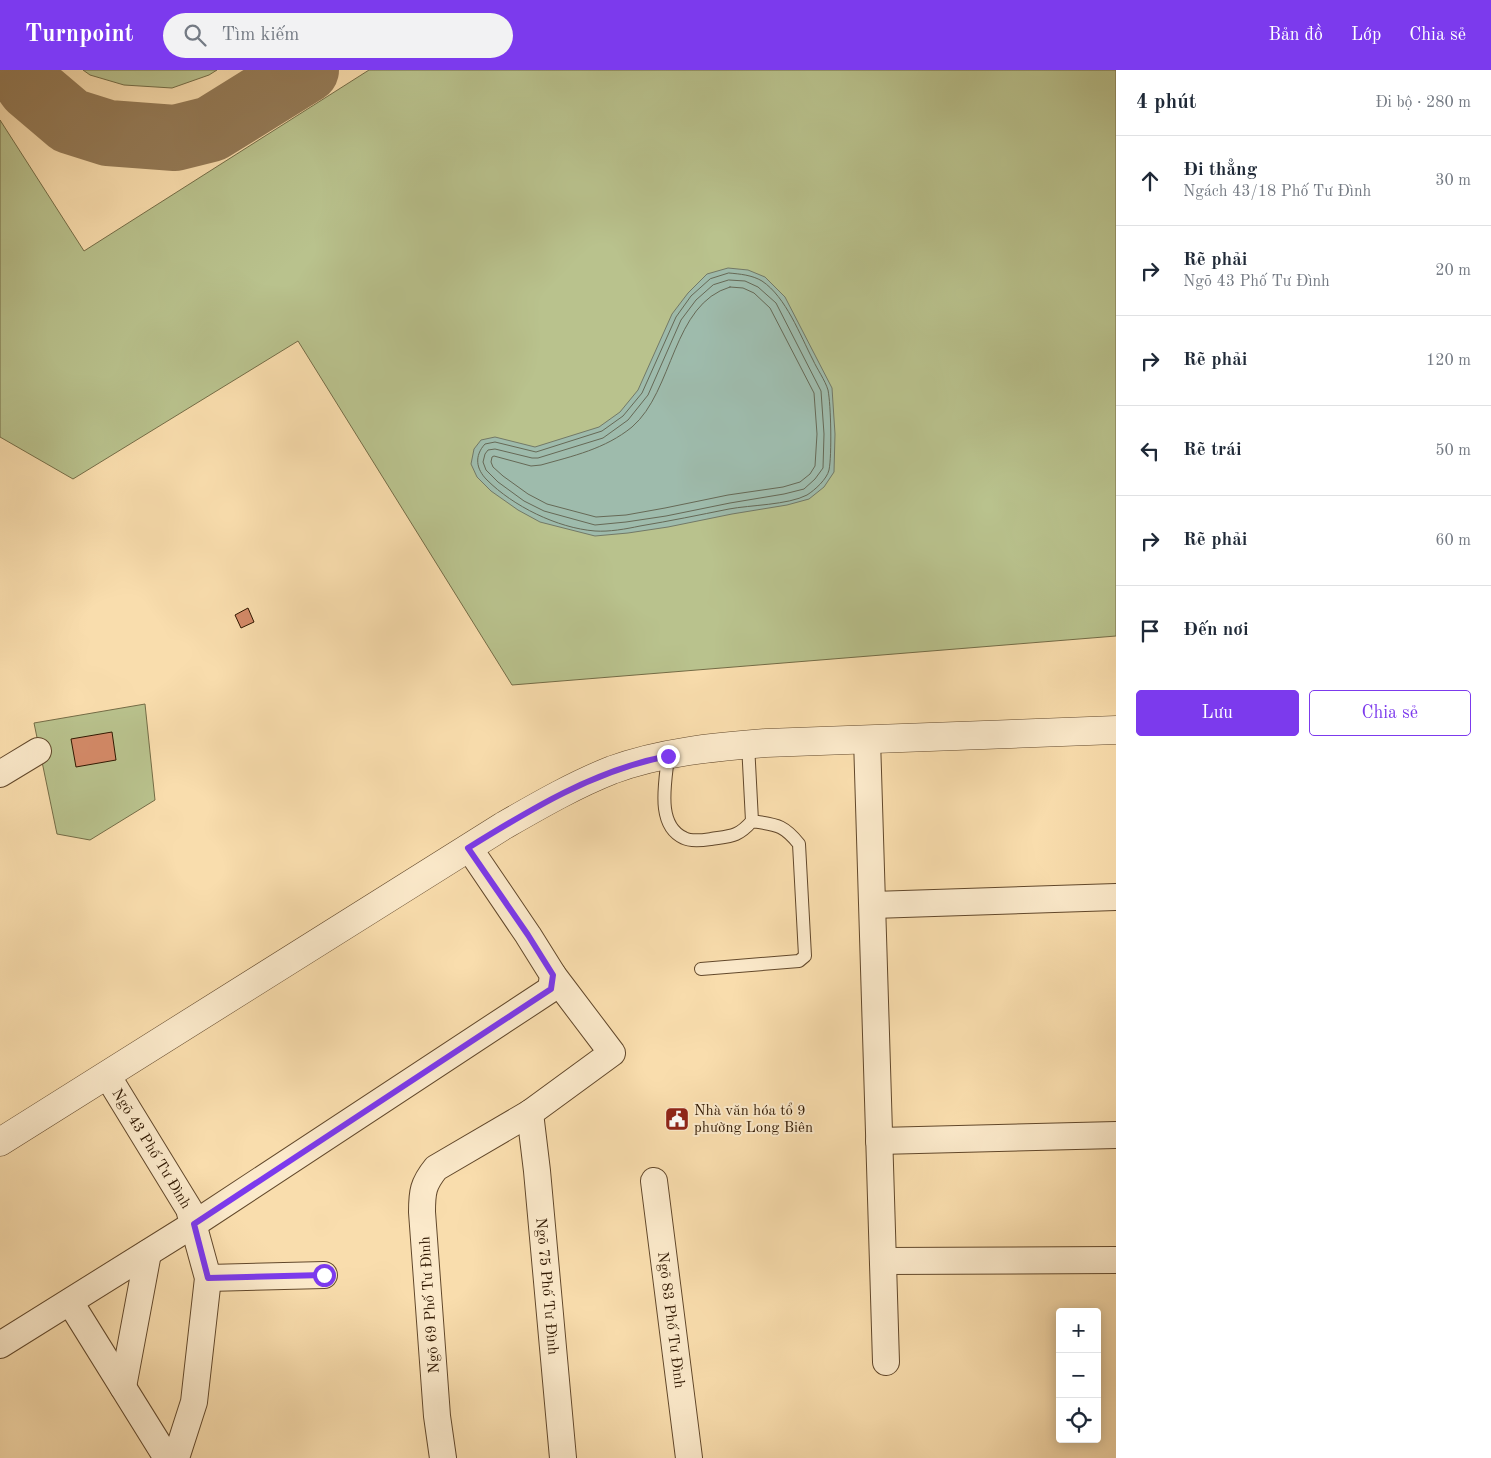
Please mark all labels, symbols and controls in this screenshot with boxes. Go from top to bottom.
search box [163,13,513,58]
icon: search [181,21,209,49]
text: Turnpoint [25,23,133,47]
text: Tìm kiếm [221,26,299,45]
text: Bản đồ [1269,26,1323,44]
text: Lớp [1351,26,1381,44]
text: Chia sẻ [1409,26,1466,44]
text: 4 phút [1136,92,1196,113]
text: Đi bộ · 280 m [1375,95,1471,111]
text: Đi thẳng [1183,161,1257,180]
icon: ahead [1136,167,1164,195]
text: 30 m [1435,173,1471,189]
text: Ngách 43/18 Phố Tư Đình [1183,184,1371,200]
text: Rẽ phải [1183,251,1247,270]
icon: right [1136,257,1164,285]
text: 20 m [1435,263,1471,279]
text: Ngõ 43 Phố Tư Đình [1183,274,1330,290]
icon: right [1136,347,1164,375]
text: Rẽ phải [1183,351,1247,370]
text: 120 m [1426,353,1471,369]
icon: left [1136,437,1164,465]
text: Rẽ trái [1183,441,1242,460]
text: 50 m [1435,443,1471,459]
icon: right [1136,527,1164,555]
text: Rẽ phải [1183,531,1247,550]
text: 60 m [1435,533,1471,549]
icon: arrive [1136,617,1164,645]
text: Đến nơi [1183,621,1249,640]
button: Lưu [1136,690,1299,736]
button: Chia sẻ [1309,690,1471,736]
route end [657,745,680,768]
street label: Ngõ 43 Phố Tư Đình [108,1086,193,1212]
place label: Nhà văn hóa tổ 9 phường Long Biên [694,1102,813,1136]
public building icon: Nhà văn hóa tổ 9 phường Long Biên [664,1106,690,1132]
street label: Ngõ 75 Phố Tư Đình [532,1217,560,1356]
street label: Ngõ 69 Phố Tư Đình [417,1236,443,1374]
street label: Ngõ 83 Phố Tư Đình [654,1251,686,1389]
route start [313,1264,336,1287]
map controls [1056,1308,1101,1443]
button: + [1056,1308,1101,1353]
button: − [1056,1353,1101,1398]
button: locate [1056,1398,1101,1443]

